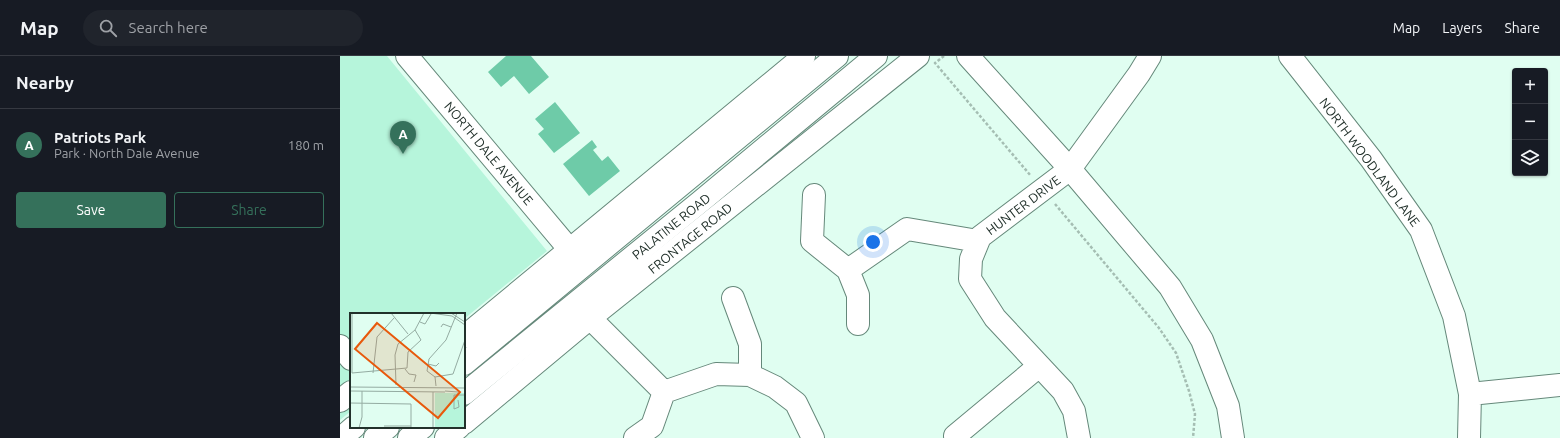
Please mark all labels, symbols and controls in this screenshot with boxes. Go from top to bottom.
search box [83,10,363,46]
text: Map [20,17,59,39]
icon: search [97,17,119,39]
text: Search here [129,19,208,36]
text: Map [1393,20,1420,36]
text: Layers [1442,20,1482,36]
text: Share [1504,20,1540,36]
map controls [1512,68,1548,176]
button: + [1512,68,1548,104]
text: Nearby [16,73,74,92]
street label: NORTH WOODLAND LANE [1317,95,1423,229]
street label: NORTH DALE AVENUE [442,99,536,207]
button: − [1512,104,1548,140]
pin: A [390,121,416,154]
text: Patriots Park [54,129,146,146]
text: A [24,138,34,152]
text: 180 m [288,138,324,152]
button: layers [1512,140,1548,176]
text: Park · North Dale Avenue [54,146,200,160]
street label: HUNTER DRIVE [983,173,1063,237]
street label: PALATINE ROAD [629,190,713,262]
button: Save [16,192,166,228]
button: Share [174,192,324,228]
street label: FRONTAGE ROAD [645,200,735,276]
your location [863,232,883,252]
inset map [350,313,465,428]

